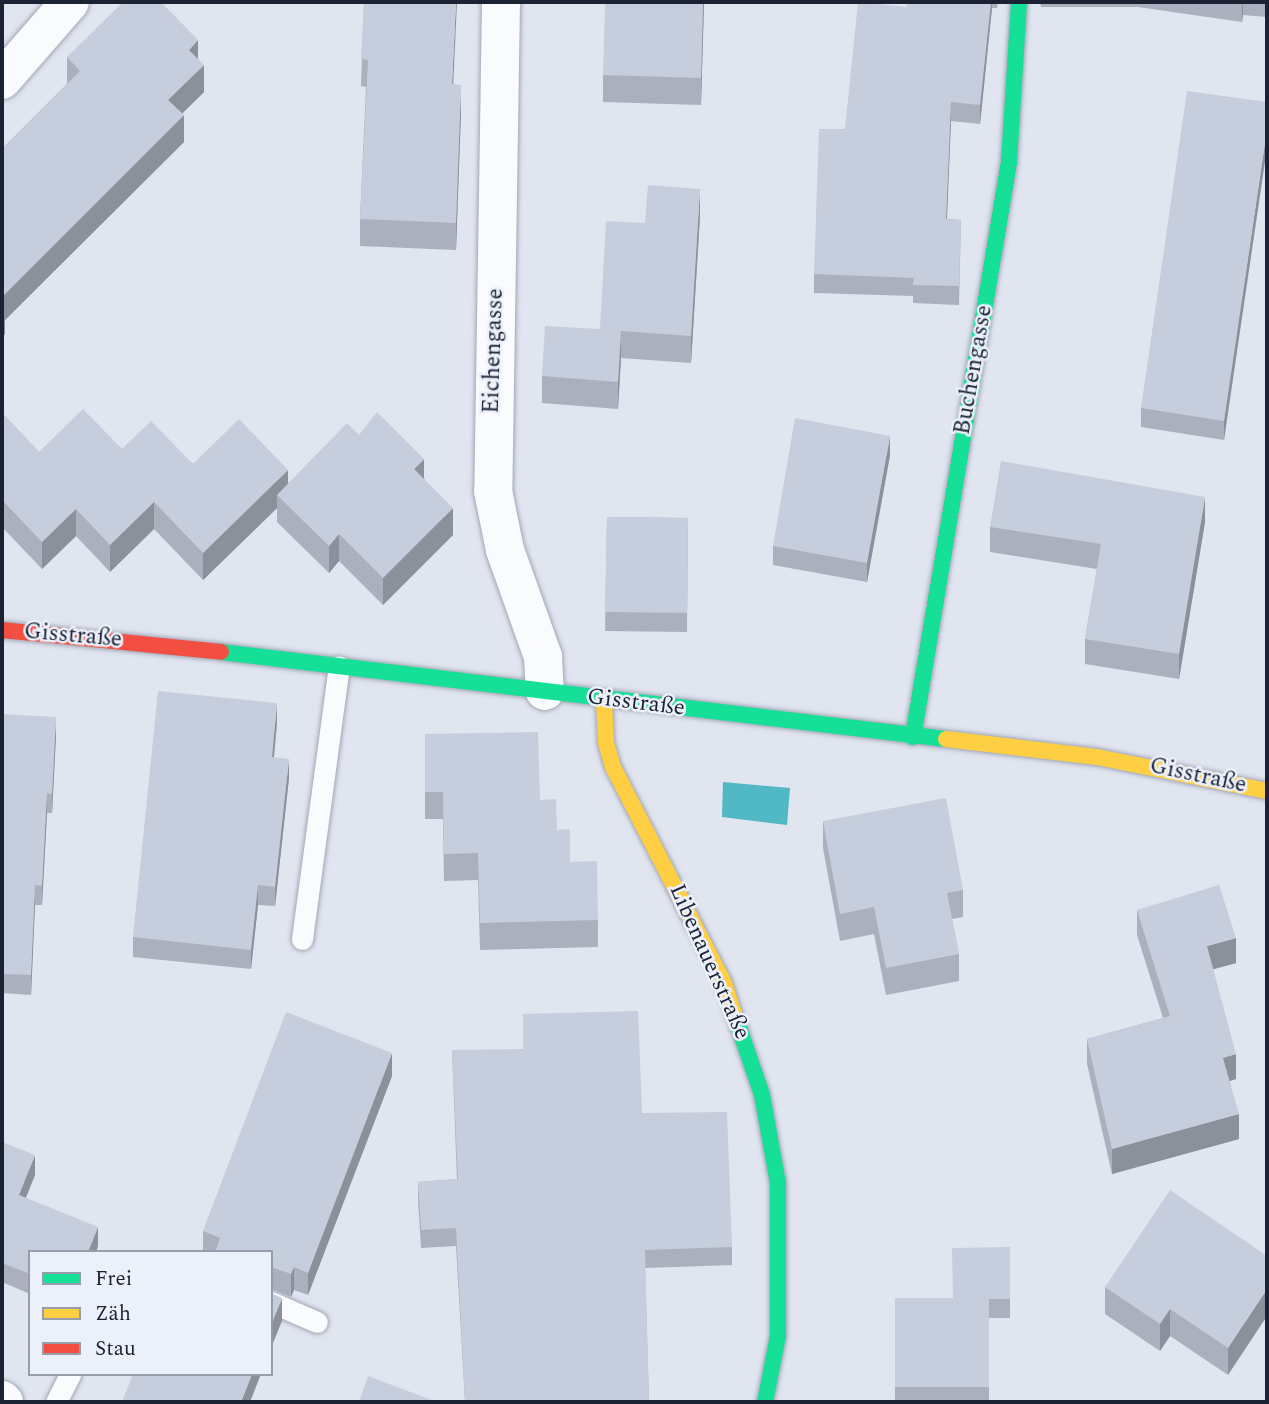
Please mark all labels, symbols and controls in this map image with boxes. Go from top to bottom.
street label: Eichengasse [478,288,510,414]
street label: Buchengasse [949,303,999,437]
street label: Gisstraße [23,618,123,654]
street label: Gisstraße [586,683,686,723]
street label: Gisstraße [1147,752,1249,800]
street label: Libenauerstraße [662,880,756,1044]
legend [28,1250,273,1376]
text: Frei [95,1263,132,1295]
text: Zäh [95,1298,131,1330]
text: Stau [95,1333,136,1365]

